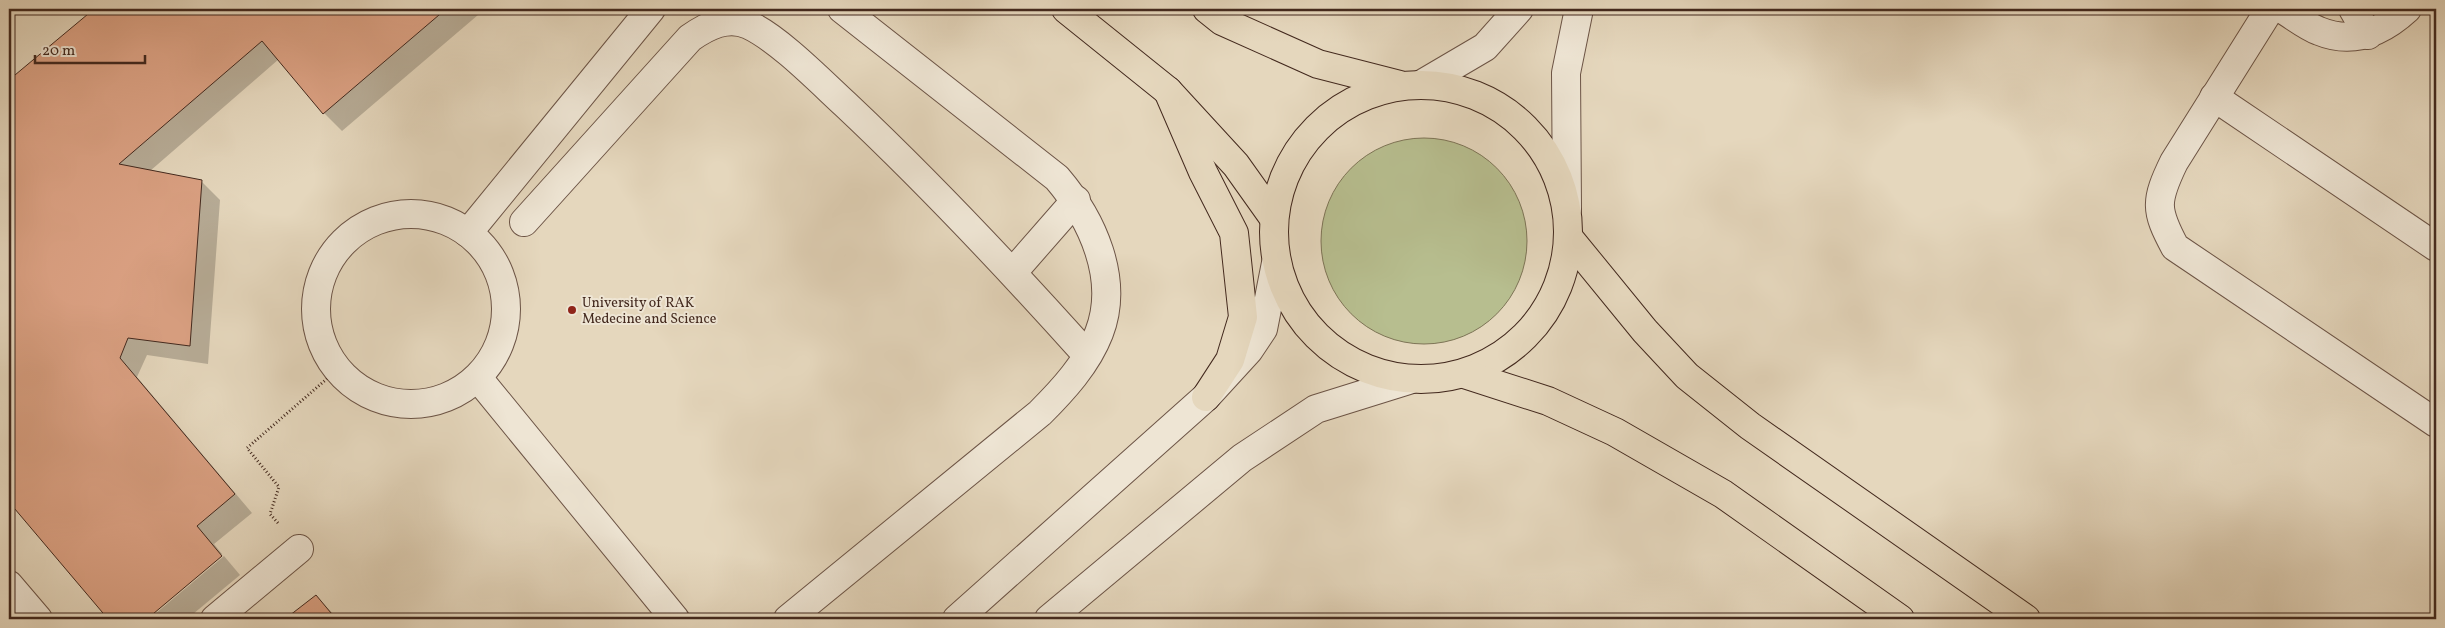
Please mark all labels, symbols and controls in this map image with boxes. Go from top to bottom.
scale bar [35,32,145,64]
text: 20 m [42,41,75,62]
place label: University of RAK Medecine and Science [582,294,717,329]
marker: University of RAK Medecine and Science [566,304,578,316]

